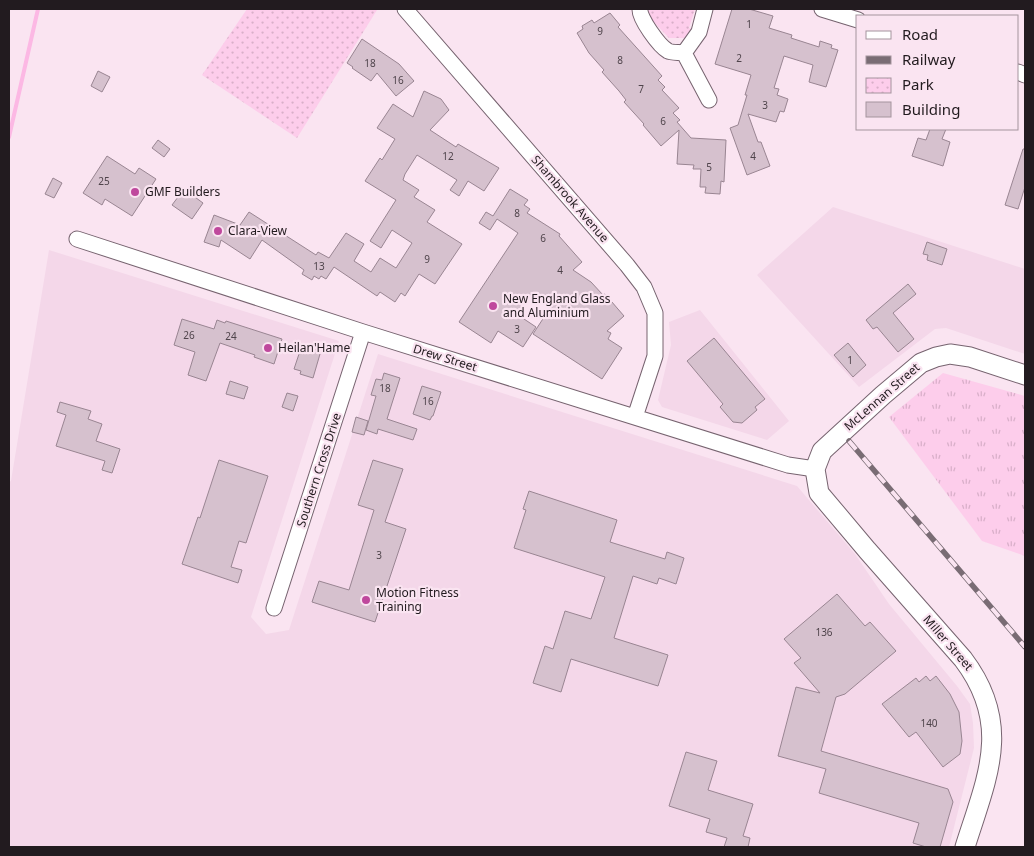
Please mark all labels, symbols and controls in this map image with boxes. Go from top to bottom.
legend [856,15,1019,130]
house number: 1 [746,17,752,31]
house number: 9 [597,24,603,38]
text: Road [902,24,938,44]
text: Railway [902,49,956,69]
house number: 2 [736,51,742,65]
house number: 8 [617,53,623,67]
house number: 18 [364,56,376,70]
house number: 16 [392,73,404,87]
text: Park [902,74,934,94]
house number: 7 [638,82,644,96]
house number: 3 [762,98,768,112]
text: Building [902,99,960,119]
house number: 6 [660,114,666,128]
house number: 12 [442,149,454,163]
house number: 4 [750,149,756,163]
street label: Shambrook Avenue [528,151,613,246]
house number: 5 [706,160,712,174]
house number: 25 [98,174,110,188]
place label: GMF Builders [145,183,220,200]
marker: GMF Builders [129,186,141,198]
house number: 8 [514,206,520,220]
place label: Clara-View [228,222,288,239]
marker: Clara-View [212,225,224,237]
house number: 6 [540,231,546,245]
house number: 9 [424,252,430,266]
house number: 13 [313,259,325,273]
house number: 4 [557,263,563,277]
place label: New England Glass and Aluminium [503,290,611,321]
marker: New England Glass and Aluminium [487,300,499,312]
house number: 3 [514,322,520,336]
house number: 26 [183,328,195,342]
house number: 24 [225,329,237,343]
place label: Heilan'Hame [278,339,350,356]
street label: Drew Street [411,340,480,376]
marker: Heilan'Hame [262,342,274,354]
house number: 1 [847,353,853,367]
street label: McLennan Street [840,359,924,434]
house number: 18 [379,381,391,395]
house number: 16 [422,394,434,408]
street label: Southern Cross Drive [292,410,345,529]
house number: 3 [376,548,382,562]
place label: Motion Fitness Training [376,584,459,615]
marker: Motion Fitness Training [360,594,372,606]
street label: Miller Street [919,611,978,675]
house number: 136 [815,625,833,639]
house number: 140 [920,716,938,730]

